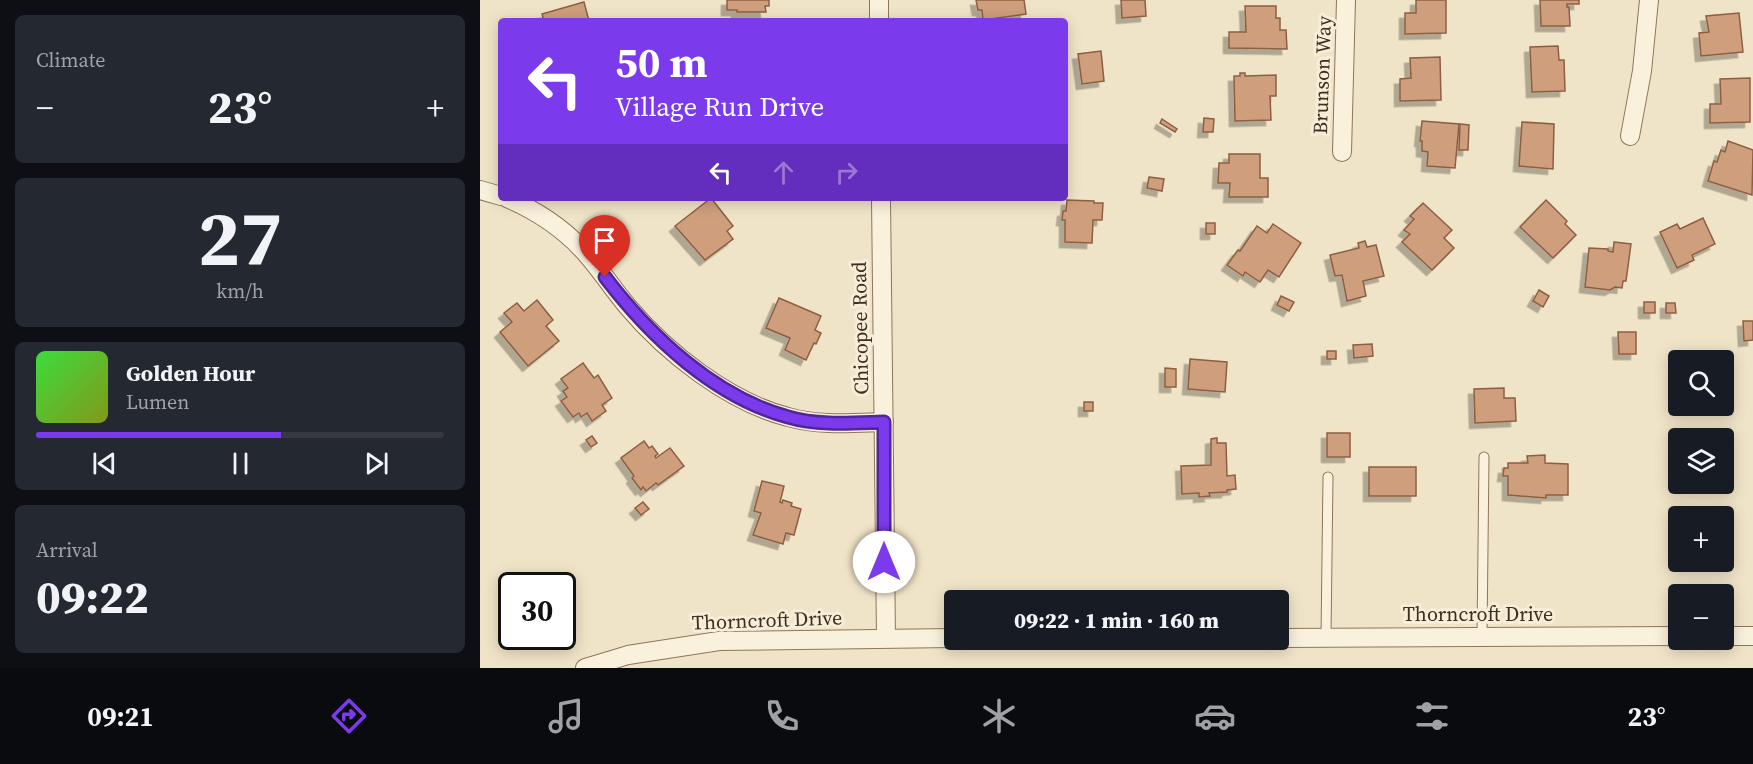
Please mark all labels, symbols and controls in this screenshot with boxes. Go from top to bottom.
street label: Brunson Way [1306,14,1338,135]
text: 50 m [615,33,708,91]
icon: left [516,42,594,120]
text: Climate [36,46,105,74]
text: 23° [208,76,272,138]
text: − [36,85,54,130]
text: + [426,85,444,130]
text: Village Run Drive [615,88,824,125]
icon: left [704,156,737,189]
icon: ahead [767,156,800,189]
icon: right [830,156,863,189]
text: 27 [198,184,282,291]
pin [579,215,630,277]
icon: arrive [588,224,621,257]
street label: Chicopee Road [845,261,875,395]
text: km/h [216,277,264,305]
map controls [1668,350,1734,650]
button: search [1668,350,1734,416]
text: Golden Hour [126,358,255,388]
text: Lumen [126,388,189,416]
button: layers [1668,428,1734,494]
icon: previous [88,447,121,480]
icon: pause [224,447,257,480]
icon: next [360,447,393,480]
button: + [1668,506,1734,572]
position arrow [852,530,916,594]
text: Arrival [36,536,98,564]
text: 09:22 [36,566,149,628]
speed limit sign: 30 [498,572,576,650]
button: − [1668,584,1734,650]
street label: Thorncroft Drive [1403,600,1553,628]
street label: Thorncroft Drive [691,603,843,637]
text: 09:22 · 1 min · 160 m [1014,605,1219,635]
icon: directions [328,695,370,737]
icon: music [545,695,587,737]
icon: phone [761,695,803,737]
icon: climate [978,695,1020,737]
icon: car [1194,695,1236,737]
icon: filters [1411,695,1453,737]
text: 09:21 [87,698,154,735]
text: 23° [1628,698,1666,735]

